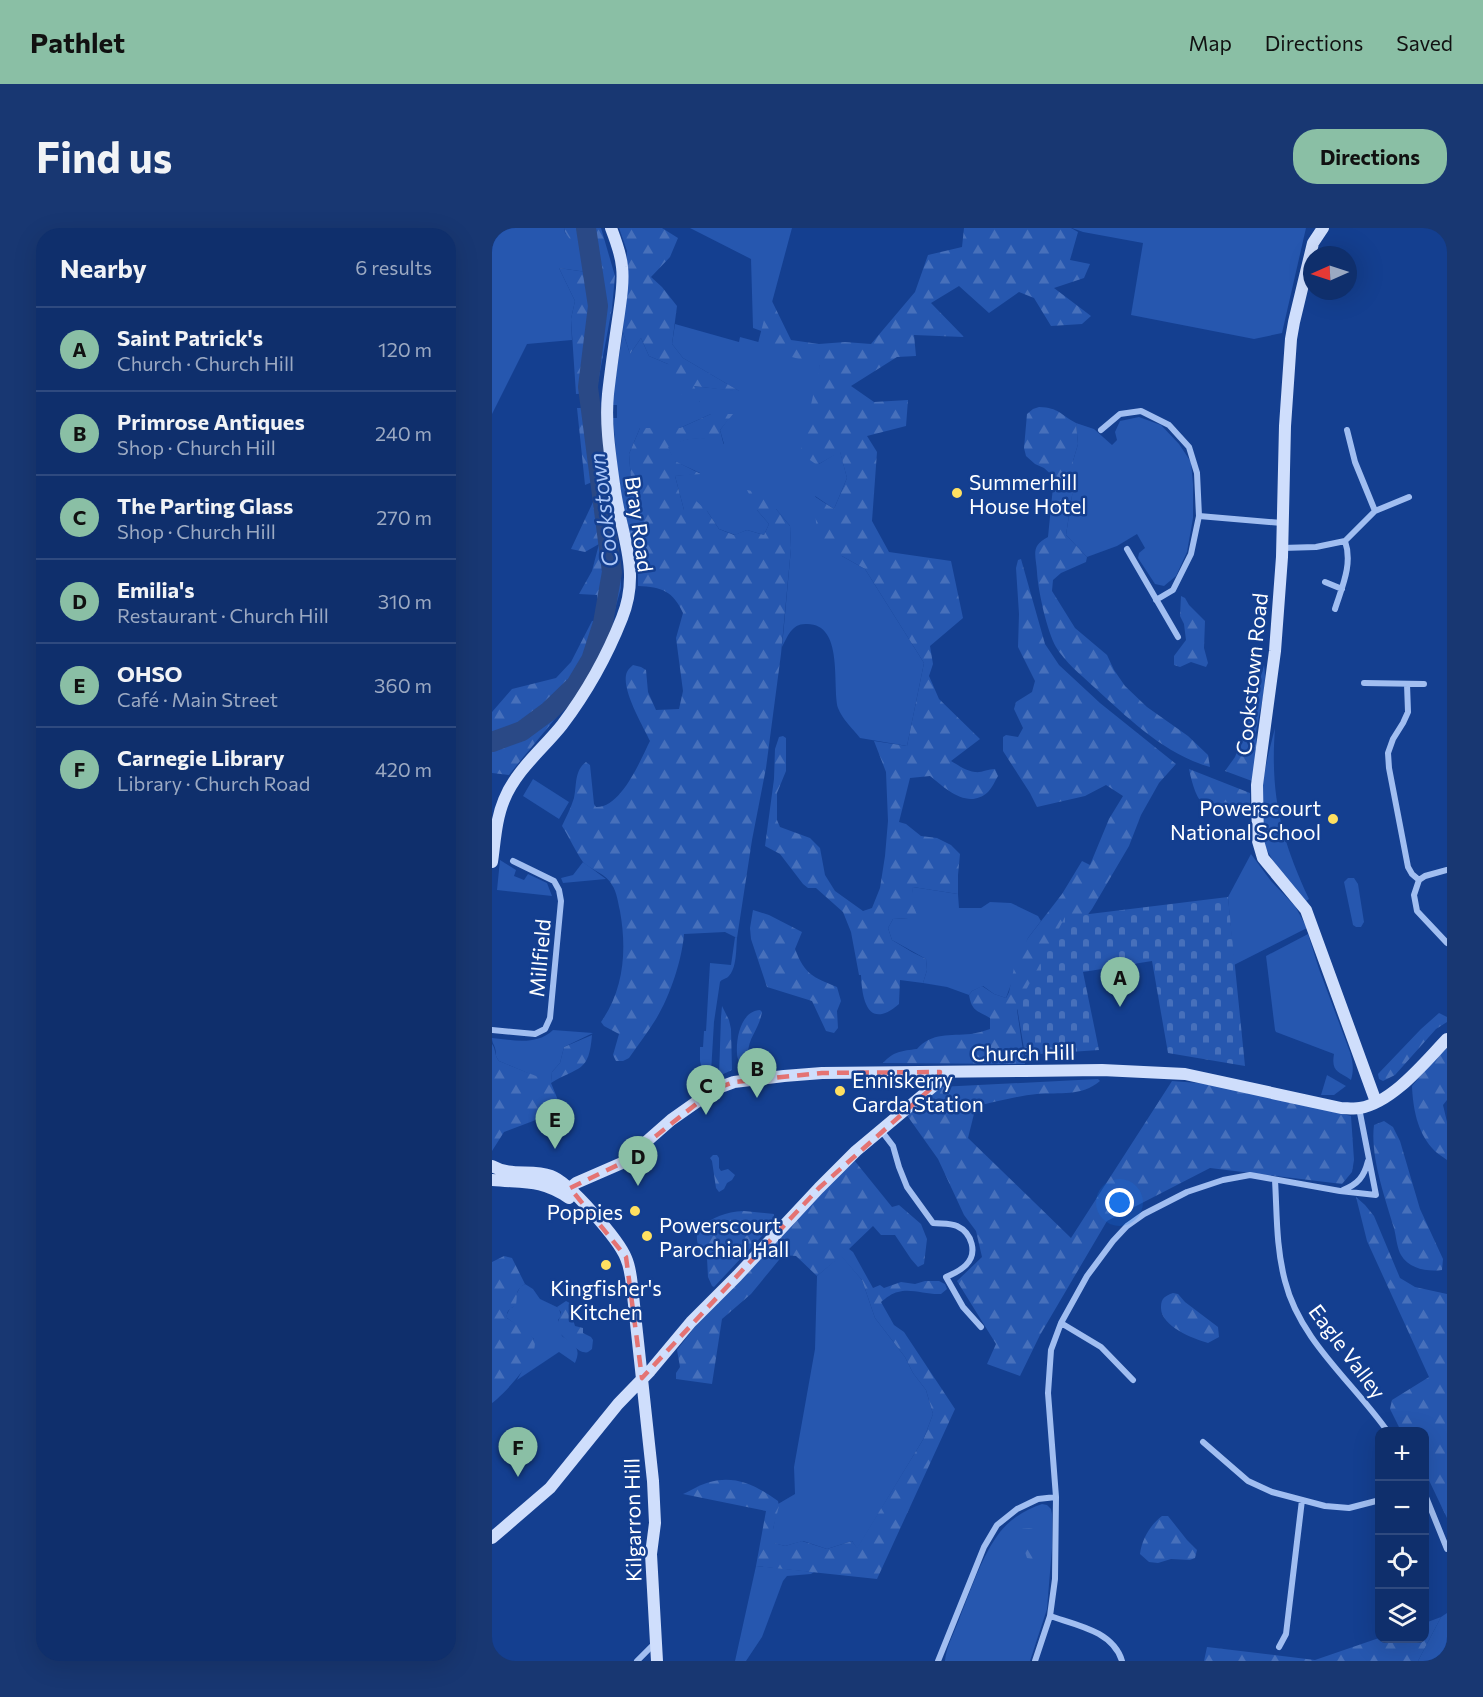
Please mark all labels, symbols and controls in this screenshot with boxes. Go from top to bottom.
text: Pathlet [30,25,125,59]
text: Map [1189,30,1232,55]
text: Directions [1265,30,1363,55]
text: Saved [1396,30,1453,55]
button: Directions [1293,129,1447,184]
text: Find us [36,130,172,182]
north arrow [1303,246,1357,300]
text: Nearby [60,252,147,283]
text: 6 results [355,255,432,279]
text: Saint Patrick's [117,324,263,351]
text: A [72,337,87,361]
text: 120 m [378,337,432,361]
text: Church · Church Hill [117,351,294,375]
text: Primrose Antiques [117,408,305,435]
text: B [73,421,86,445]
text: 240 m [375,421,432,445]
text: Shop · Church Hill [117,435,276,459]
water label: Cookstown [583,451,623,569]
place label: Summerhill House Hotel [969,469,1087,518]
street label: Bray Road [621,475,659,573]
marker: Summerhill House Hotel [950,486,964,500]
text: The Parting Glass [117,492,293,519]
text: C [73,505,86,529]
text: 270 m [376,505,432,529]
text: Shop · Church Hill [117,519,276,543]
text: Emilia's [117,576,194,603]
text: D [72,589,87,613]
text: 310 m [378,589,432,613]
street label: Cookstown Road [1230,592,1272,756]
text: Restaurant · Church Hill [117,603,329,627]
text: OHSO [117,660,183,687]
text: E [74,673,85,697]
text: 360 m [374,673,432,697]
text: Café · Main Street [117,687,278,711]
text: Carnegie Library [117,744,285,771]
text: F [74,757,85,781]
text: 420 m [375,757,432,781]
text: Library · Church Road [117,771,310,795]
place label: Powerscourt National School [1170,795,1321,844]
marker: Powerscourt National School [1326,812,1340,826]
street label: Millfield [523,918,555,998]
pin: A [1100,958,1140,1007]
street label: Church Hill [971,1039,1075,1065]
pin: B [738,1048,776,1098]
pin: C [686,1066,726,1115]
place label: Enniskerry Garda Station [852,1067,984,1116]
marker: Enniskerry Garda Station [833,1084,847,1098]
pin: E [536,1100,574,1149]
pin: D [618,1136,658,1186]
your location [1105,1188,1134,1217]
place label: Poppies [547,1199,623,1224]
marker: Poppies [628,1204,642,1218]
place label: Powerscourt Parochial Hall [659,1212,789,1261]
marker: Powerscourt Parochial Hall [640,1229,654,1243]
marker: Kingfisher's Kitchen [599,1258,613,1272]
place label: Kingfisher's Kitchen [550,1275,662,1324]
street label: Eagle Valley [1304,1299,1392,1403]
map controls [1375,1427,1429,1643]
button: + [1375,1427,1429,1481]
pin: F [498,1428,538,1477]
street label: Kilgarron Hill [618,1458,646,1582]
button: − [1375,1481,1429,1535]
button: locate [1375,1535,1429,1589]
button: layers [1375,1589,1429,1643]

